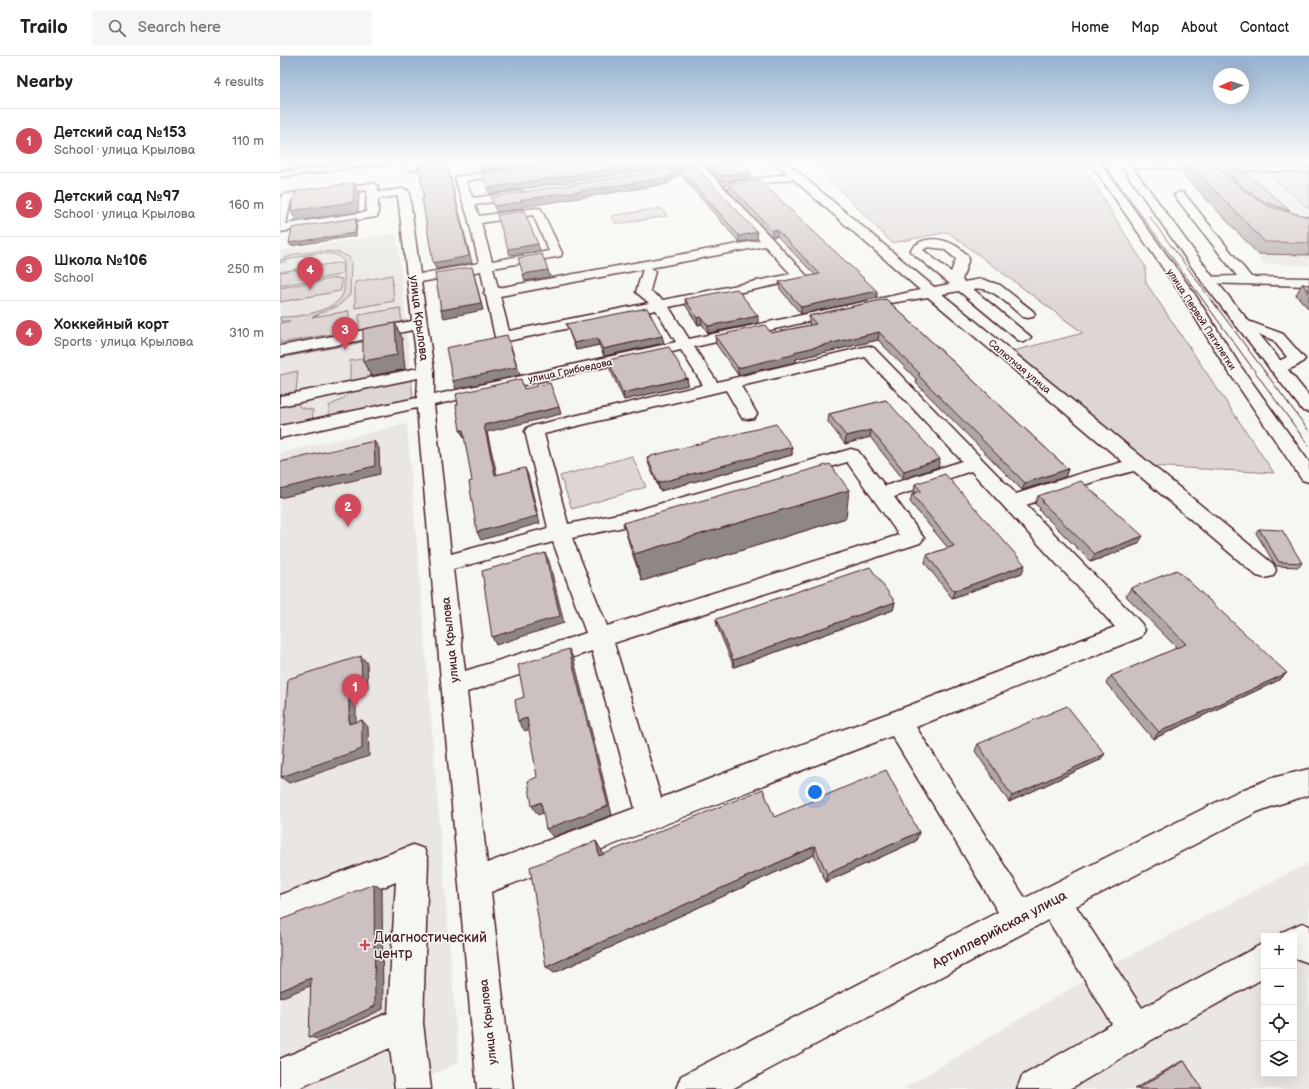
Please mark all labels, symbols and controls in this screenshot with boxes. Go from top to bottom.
search box [92,10,372,46]
text: Trailo [20,16,68,39]
icon: search [106,17,128,39]
text: Search here [138,18,221,37]
text: Home [1071,19,1109,36]
text: Map [1131,19,1159,36]
text: About [1181,19,1218,36]
text: Contact [1240,19,1289,36]
north arrow [1213,68,1249,104]
text: Nearby [16,72,73,92]
text: 4 results [214,74,264,90]
text: Детский сад №153 [54,123,186,142]
text: 1 [26,133,32,149]
text: 110 m [232,133,264,149]
text: School · улица Крылова [54,142,195,158]
text: Детский сад №97 [54,187,180,206]
text: 2 [25,197,33,213]
text: 160 m [229,197,264,213]
text: School · улица Крылова [54,206,195,222]
text: Школа №106 [54,251,147,270]
pin: 4 [297,257,323,290]
text: 3 [25,261,33,277]
text: 250 m [227,261,264,277]
street label: улица Первой Пятилетки [1164,267,1238,372]
text: School [54,270,94,286]
street label: улица Крылова [406,274,431,362]
text: Хоккейный корт [54,315,169,334]
pin: 3 [332,317,358,350]
text: 4 [25,325,33,341]
text: 310 m [229,325,264,341]
text: Sports · улица Крылова [54,334,194,350]
street label: Салютная улица [986,337,1053,396]
street label: улица Грибоедова [527,356,614,386]
pin: 2 [335,494,361,527]
street label: улица Крылова [439,596,462,684]
pin: 1 [342,674,368,707]
your location [805,782,825,802]
street label: Артиллерийская улица [928,886,1070,973]
place label: Диагностический центр [374,929,487,962]
map controls [1261,933,1297,1077]
button: + [1261,933,1297,969]
marker: Диагностический центр [359,939,371,951]
button: − [1261,969,1297,1005]
street label: улица Крылова [477,978,500,1066]
button: locate [1261,1005,1297,1041]
button: layers [1261,1041,1297,1077]

